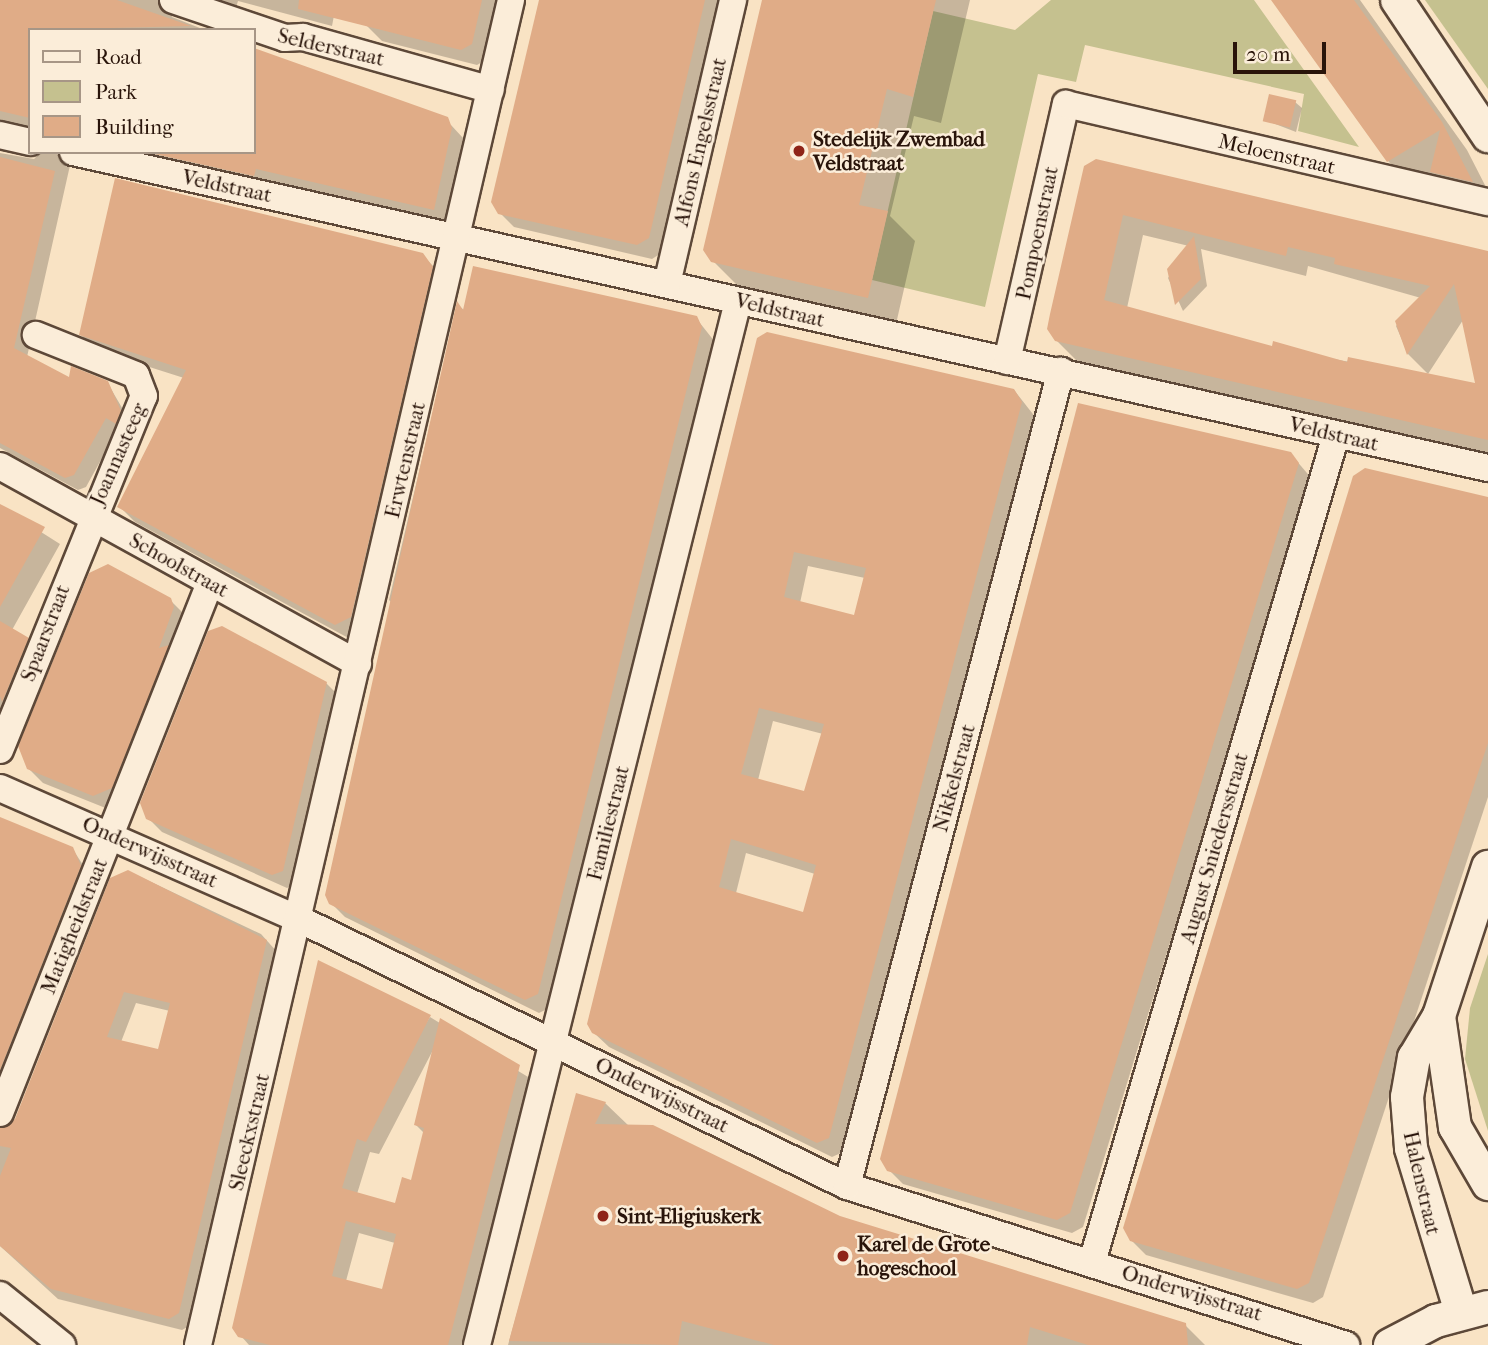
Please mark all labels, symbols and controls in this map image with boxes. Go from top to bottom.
street label: Selderstraat [275,23,387,71]
legend [28,28,256,154]
scale bar [1236,28,1329,72]
text: 20 m [1246,42,1290,66]
text: Road [95,45,142,69]
street label: Alfons Engelsstraat [668,55,732,229]
text: Park [95,80,137,104]
text: Building [95,115,173,139]
place label: Stedelijk Zwembad Veldstraat [813,126,985,176]
street label: Meloenstraat [1216,128,1338,180]
marker: Stedelijk Zwembad Veldstraat [791,143,807,159]
street label: Veldstraat [180,164,274,208]
street label: Pompoenstraat [1011,164,1063,302]
street label: Veldstraat [733,287,827,333]
street label: Joannasteeg [84,399,152,509]
street label: Erwtenstraat [379,399,431,521]
street label: Veldstraat [1287,411,1381,457]
street label: Schoolstraat [125,527,233,603]
street label: Spaarstraat [15,581,75,685]
street label: Nikkelstraat [928,721,980,835]
street label: August Sniedersstraat [1175,750,1253,946]
street label: Familiestraat [582,763,634,883]
street label: Onderwijsstraat [78,811,222,893]
street label: Matigheidstraat [35,854,113,998]
street label: Onderwijsstraat [591,1052,733,1138]
street label: Sleeckxstraat [223,1071,275,1193]
street label: Halenstraat [1398,1129,1446,1237]
place label: Sint-Eligiuskerk [617,1203,761,1229]
marker: Sint-Eligiuskerk [595,1208,611,1224]
place label: Karel de Grote hogeschool [857,1231,990,1281]
marker: Karel de Grote hogeschool [835,1248,851,1264]
street label: Onderwijsstraat [1119,1260,1265,1326]

